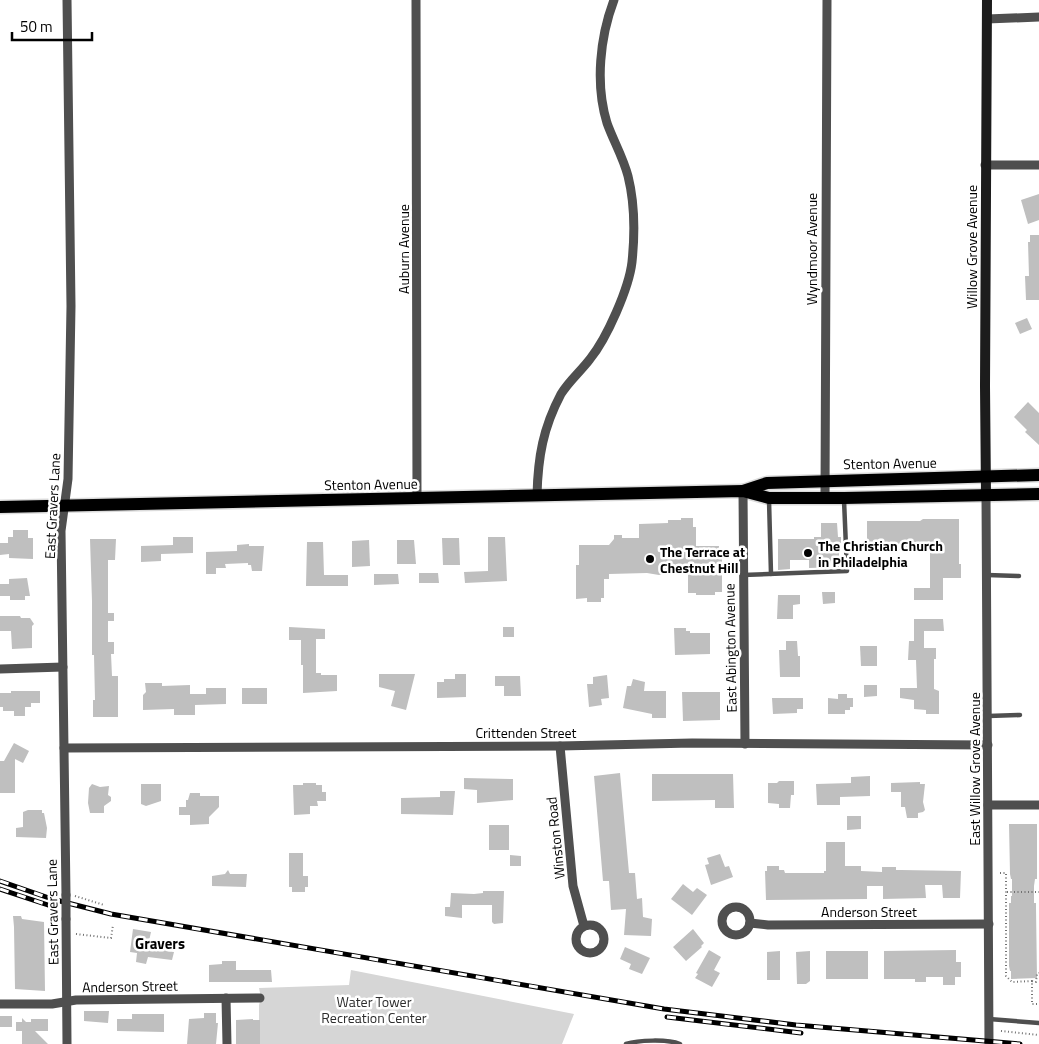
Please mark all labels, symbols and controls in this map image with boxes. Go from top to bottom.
scale bar [12,10,92,42]
text: 50 m [20,15,53,38]
street label: Willow Grove Avenue [961,185,982,309]
street label: Wyndmoor Avenue [801,193,822,305]
street label: Auburn Avenue [393,204,414,294]
street label: East Gravers Lane [39,452,65,560]
street label: Stenton Avenue [843,452,937,474]
street label: Stenton Avenue [324,473,418,495]
place label: The Christian Church in Philadelphia [818,535,943,572]
place label: The Terrace at Chestnut Hill [660,541,745,578]
marker: The Christian Church in Philadelphia [802,547,814,559]
marker: The Terrace at Chestnut Hill [644,553,656,565]
street label: East Abington Avenue [718,583,742,713]
street label: East Willow Grove Avenue [964,692,985,846]
street label: Crittenden Street [475,722,577,743]
street label: Winston Road [540,796,570,880]
street label: East Gravers Lane [41,859,63,965]
street label: Anderson Street [821,901,917,922]
district label: Gravers [135,932,185,955]
street label: Anderson Street [82,975,178,997]
park label: Water Tower Recreation Center [321,991,427,1028]

